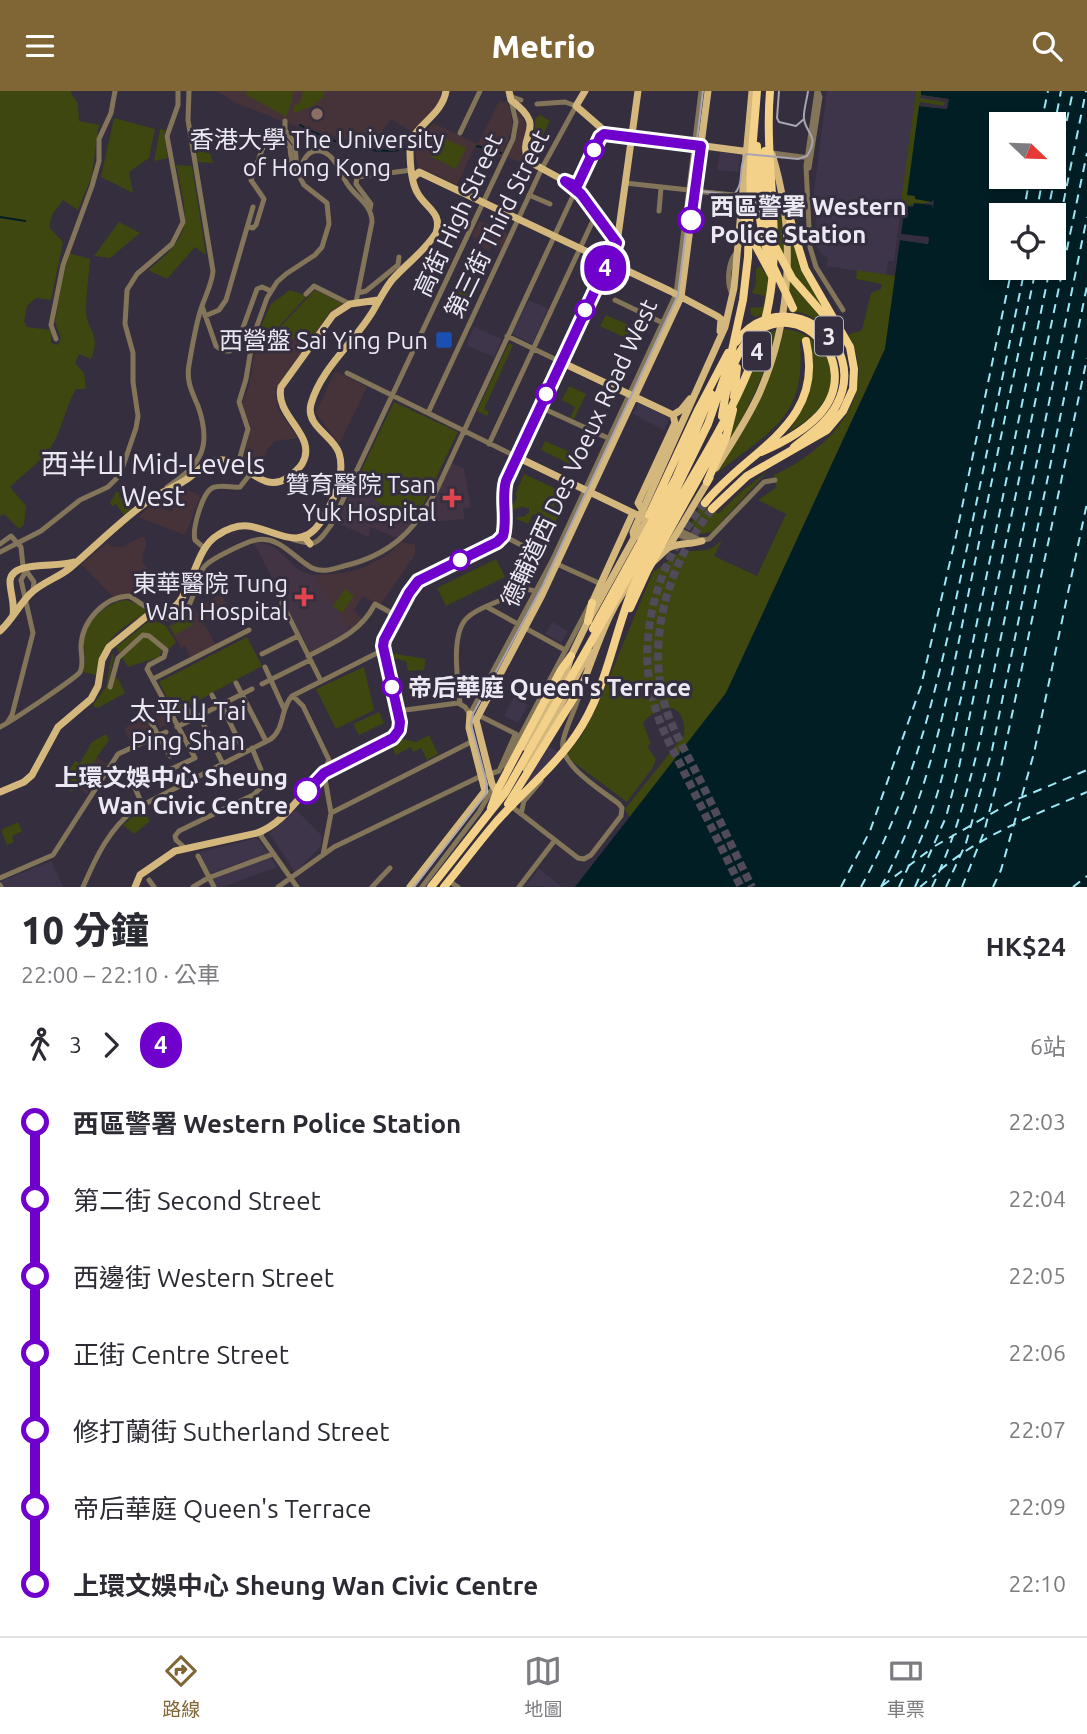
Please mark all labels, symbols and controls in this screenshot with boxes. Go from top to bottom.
icon: menu [21,27,59,65]
icon: search [1028,27,1066,65]
text: Metrio [492,28,595,64]
marker: 香港大學 The University of Hong Kong [309,106,325,122]
north arrow [989,112,1066,189]
map controls [989,112,1066,280]
street label: 第三街 Third Street [440,125,555,322]
place label: 香港大學 The University of Hong Kong [190,126,445,181]
street label: 高街 High Street [409,129,508,300]
unlabelled marker [584,140,604,160]
place label: 西區警署 Western Police Station [710,193,906,248]
button: locate [989,203,1066,280]
marker: 西區警署 Western Police Station [678,207,704,233]
line badge: 4 [582,245,628,291]
text: 4 [598,254,612,281]
street label: 德輔道西 Des Voeux Road West [496,294,663,611]
unlabelled marker [575,300,595,320]
road number: 3 [815,317,843,355]
place label: 西營盤 Sai Ying Pun [219,327,428,354]
marker: 西營盤 Sai Ying Pun [434,330,454,350]
road number: 4 [743,332,771,371]
unlabelled marker [536,384,556,404]
district label: 西半山 Mid-Levels West [41,448,265,511]
place label: 贊育醫院 Tsan Yuk Hospital [286,471,436,526]
marker: 贊育醫院 Tsan Yuk Hospital [442,488,462,508]
unlabelled marker [450,550,470,570]
place label: 東華醫院 Tung Wah Hospital [133,570,288,625]
marker: 東華醫院 Tung Wah Hospital [294,587,314,607]
place label: 帝后華庭 Queen's Terrace [408,674,691,701]
marker: 帝后華庭 Queen's Terrace [382,677,402,697]
district label: 太平山 Tai Ping Shan [129,696,247,755]
place label: 上環文娛中心 Sheung Wan Civic Centre [55,764,288,819]
marker: 上環文娛中心 Sheung Wan Civic Centre [294,778,320,804]
text: 10 分鐘 [21,909,149,951]
text: HK$24 [986,932,1066,961]
text: 22:00 – 22:10 · 公車 [21,962,220,987]
icon: walk [21,1026,59,1064]
icon: forward [92,1026,130,1064]
text: 4 [154,1031,168,1058]
text: 3 [69,1032,82,1057]
text: 6站 [1030,1034,1066,1059]
text: 西區警署 Western Police Station [73,1109,461,1138]
text: 22:03 [1008,1109,1066,1134]
text: 第二街 Second Street [73,1186,321,1215]
text: 22:04 [1008,1186,1066,1211]
text: 西邊街 Western Street [73,1263,334,1292]
text: 22:05 [1008,1263,1066,1288]
text: 正街 Centre Street [73,1340,289,1369]
text: 22:06 [1008,1340,1066,1365]
text: 修打蘭街 Sutherland Street [73,1417,390,1446]
text: 22:07 [1008,1417,1066,1442]
text: 帝后華庭 Queen's Terrace [73,1494,371,1523]
text: 22:09 [1008,1494,1066,1519]
text: 上環文娛中心 Sheung Wan Civic Centre [73,1571,538,1600]
text: 22:10 [1008,1571,1066,1596]
tab: 路線 [162,1652,200,1721]
tab: 地圖 [524,1652,563,1721]
tab: 車票 [887,1652,925,1721]

